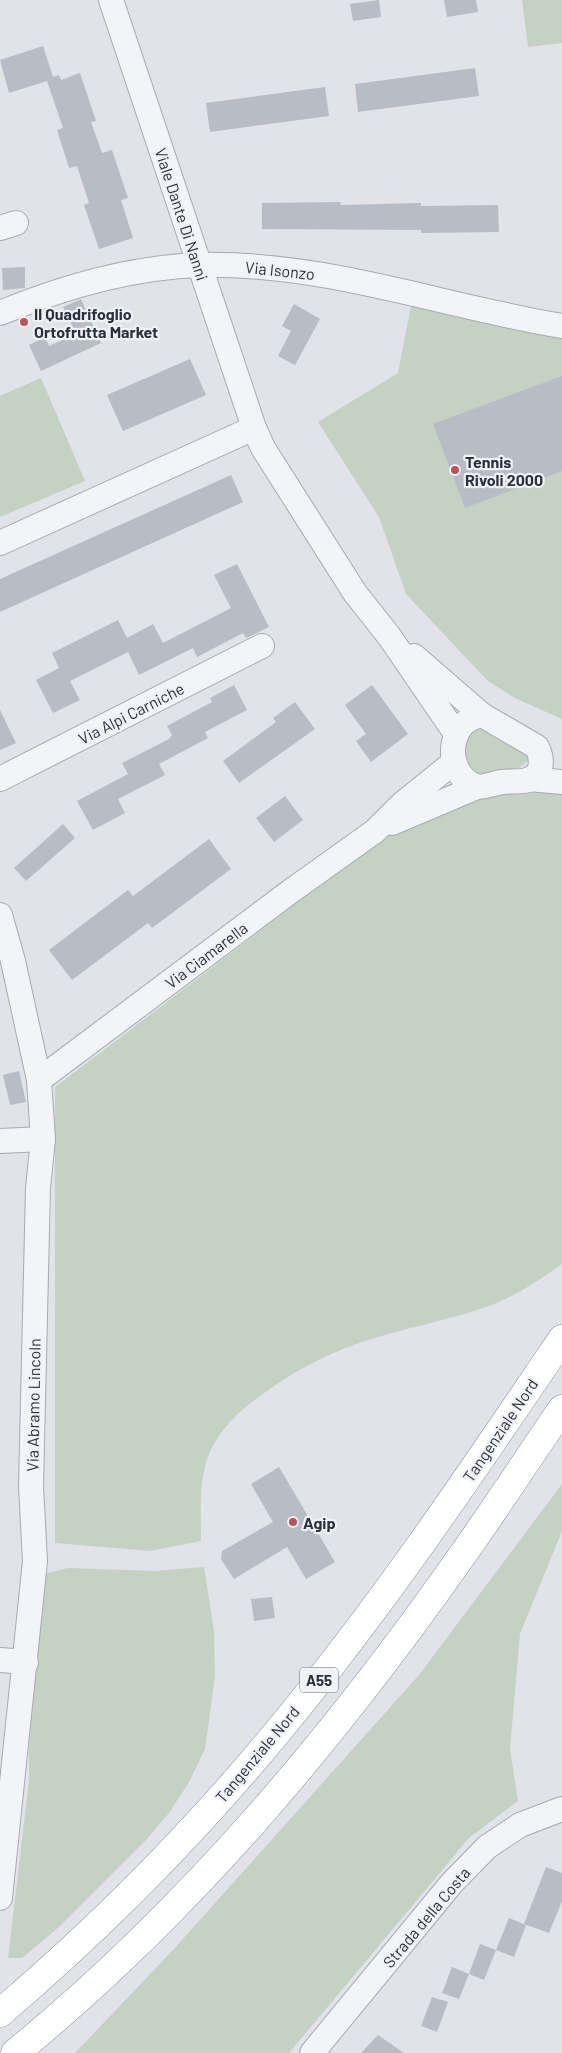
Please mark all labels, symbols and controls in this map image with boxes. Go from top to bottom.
street label: Viale Dante Di Nanni [152,145,212,283]
street label: Via Isonzo [244,257,316,283]
place label: Il Quadrifoglio Ortofrutta Market [34,304,158,341]
marker: Il Quadrifoglio Ortofrutta Market [18,316,30,328]
place label: Tennis Rivoli 2000 [465,452,543,489]
marker: Tennis Rivoli 2000 [449,464,461,476]
street label: Via Alpi Carniche [75,678,187,748]
street label: Via Ciamarella [161,918,251,992]
street label: Via Abramo Lincoln [22,1338,44,1472]
street label: Tangenziale Nord [459,1375,541,1485]
place label: Agip [303,1513,335,1532]
marker: Agip [287,1516,299,1528]
road number: A55 [300,1668,338,1692]
street label: Tangenziale Nord [211,1702,303,1806]
street label: Strada della Costa [378,1863,474,1971]

